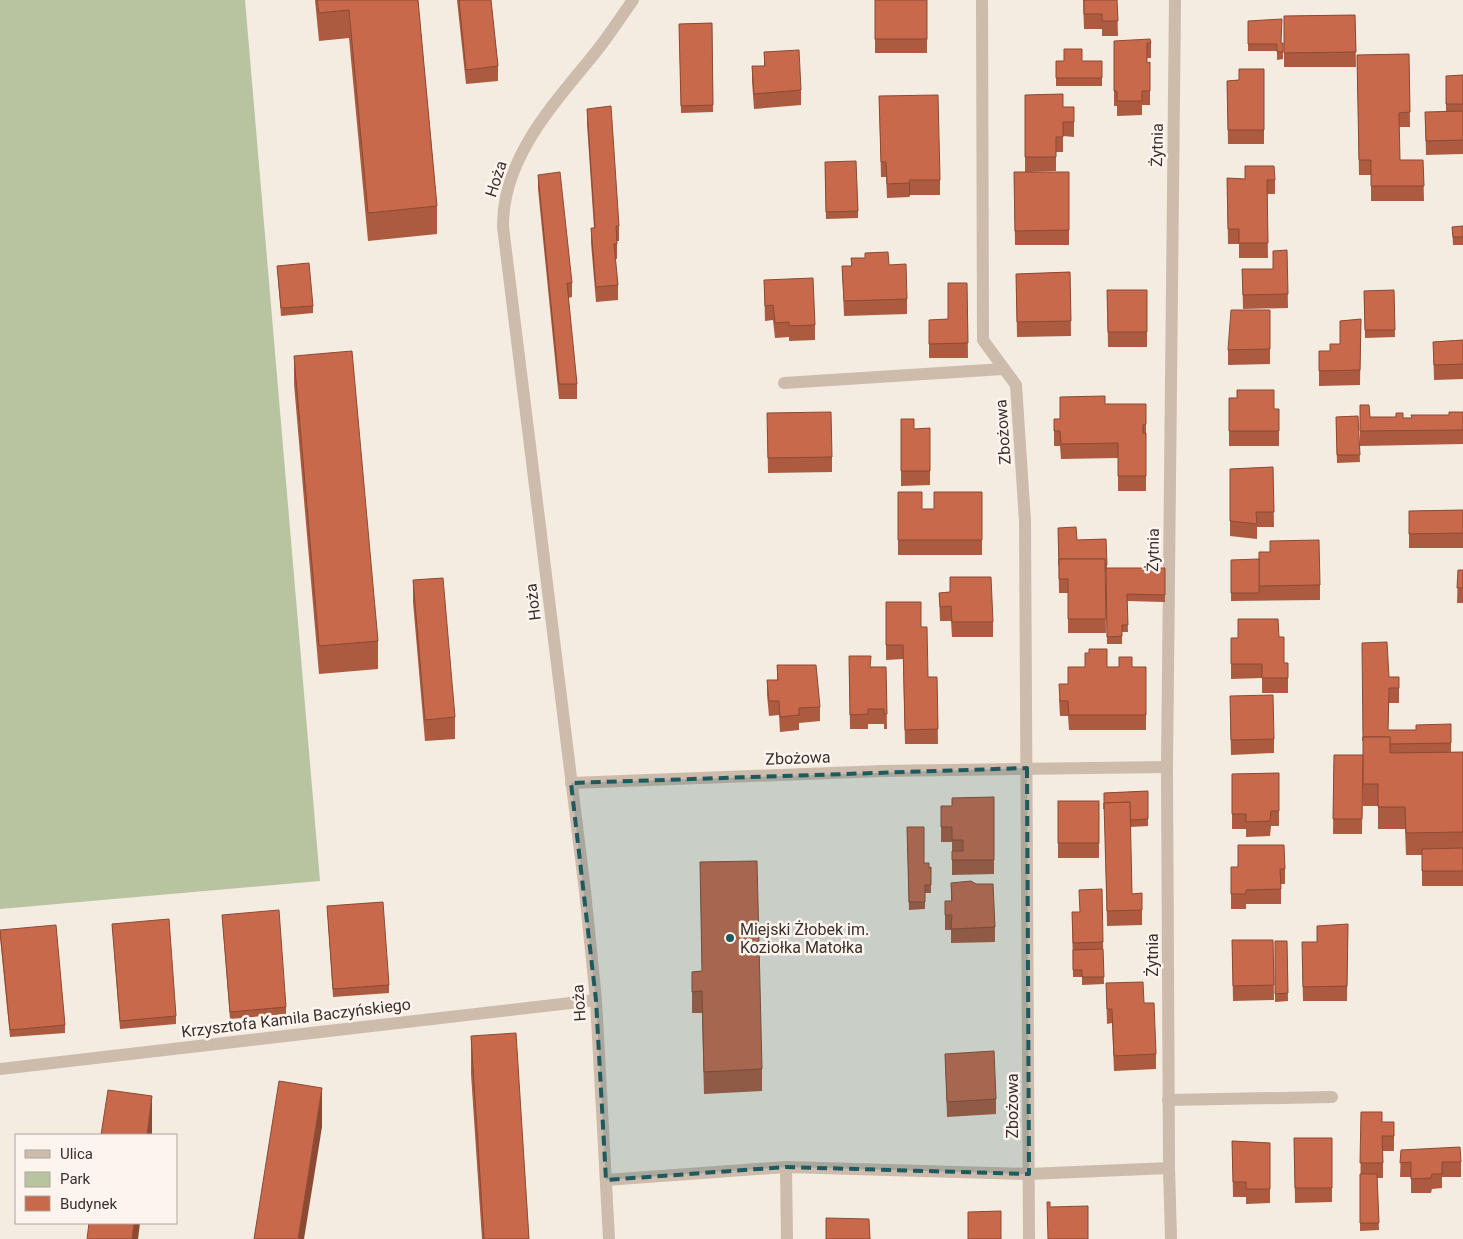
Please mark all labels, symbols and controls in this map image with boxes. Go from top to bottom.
street label: Żytnia [1147,123,1167,167]
street label: Hoża [481,158,511,200]
street label: Zbożowa [991,399,1015,465]
street label: Żytnia [1143,528,1163,572]
street label: Hoża [521,582,545,622]
street label: Zbożowa [765,747,831,769]
place label: Miejski Żłobek im. Koziołka Matołka [740,920,869,957]
marker: Miejski Żłobek im. Koziołka Matołka [724,932,736,944]
street label: Żytnia [1143,933,1162,977]
street label: Hoża [568,984,590,1022]
street label: Krzysztofa Kamila Baczyńskiego [180,994,412,1042]
street label: Zbożowa [1003,1073,1022,1139]
legend [15,1134,178,1224]
text: Ulica [60,1145,93,1163]
text: Park [60,1170,91,1188]
text: Budynek [60,1195,117,1213]

